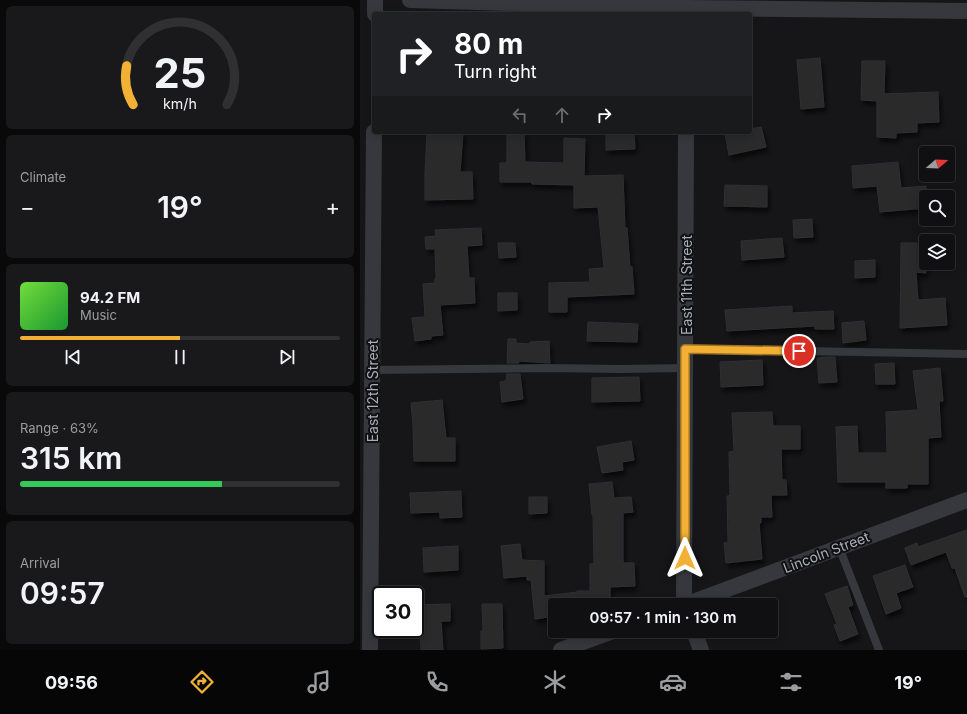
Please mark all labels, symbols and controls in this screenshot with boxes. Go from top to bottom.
text: 80 m [454,27,523,61]
icon: right [388,28,440,80]
text: 25 [154,48,206,98]
text: Turn right [454,61,537,82]
text: km/h [163,95,197,112]
icon: left [509,104,531,126]
icon: ahead [551,104,573,126]
icon: right [593,104,615,126]
north arrow [919,146,955,182]
map controls [919,146,955,270]
text: Climate [20,169,66,185]
text: 19° [157,189,203,225]
button: search [919,190,955,226]
text: − [20,194,35,220]
text: + [325,194,340,220]
button: layers [919,234,955,270]
street label: East 11th Street [678,235,695,335]
text: 94.2 FM [80,288,140,307]
text: Music [80,307,117,323]
pin [782,334,816,368]
street label: East 12th Street [364,339,381,442]
icon: arrive [788,340,810,362]
icon: previous [62,346,84,368]
icon: pause [169,346,191,368]
icon: next [276,346,298,368]
text: Range · 63% [20,420,99,436]
text: 315 km [20,440,122,476]
street label: Lincoln Street [780,528,872,576]
position arrow [664,537,706,579]
text: Arrival [20,555,60,571]
text: 09:57 [20,575,105,611]
speed limit sign: 30 [372,586,424,638]
text: 09:57 · 1 min · 130 m [590,608,736,627]
icon: directions [188,668,216,696]
icon: music [305,668,333,696]
icon: phone [423,668,451,696]
icon: climate [541,668,569,696]
icon: car [659,668,687,696]
icon: filters [777,668,805,696]
text: 09:56 [45,672,98,693]
text: 19° [894,672,922,693]

